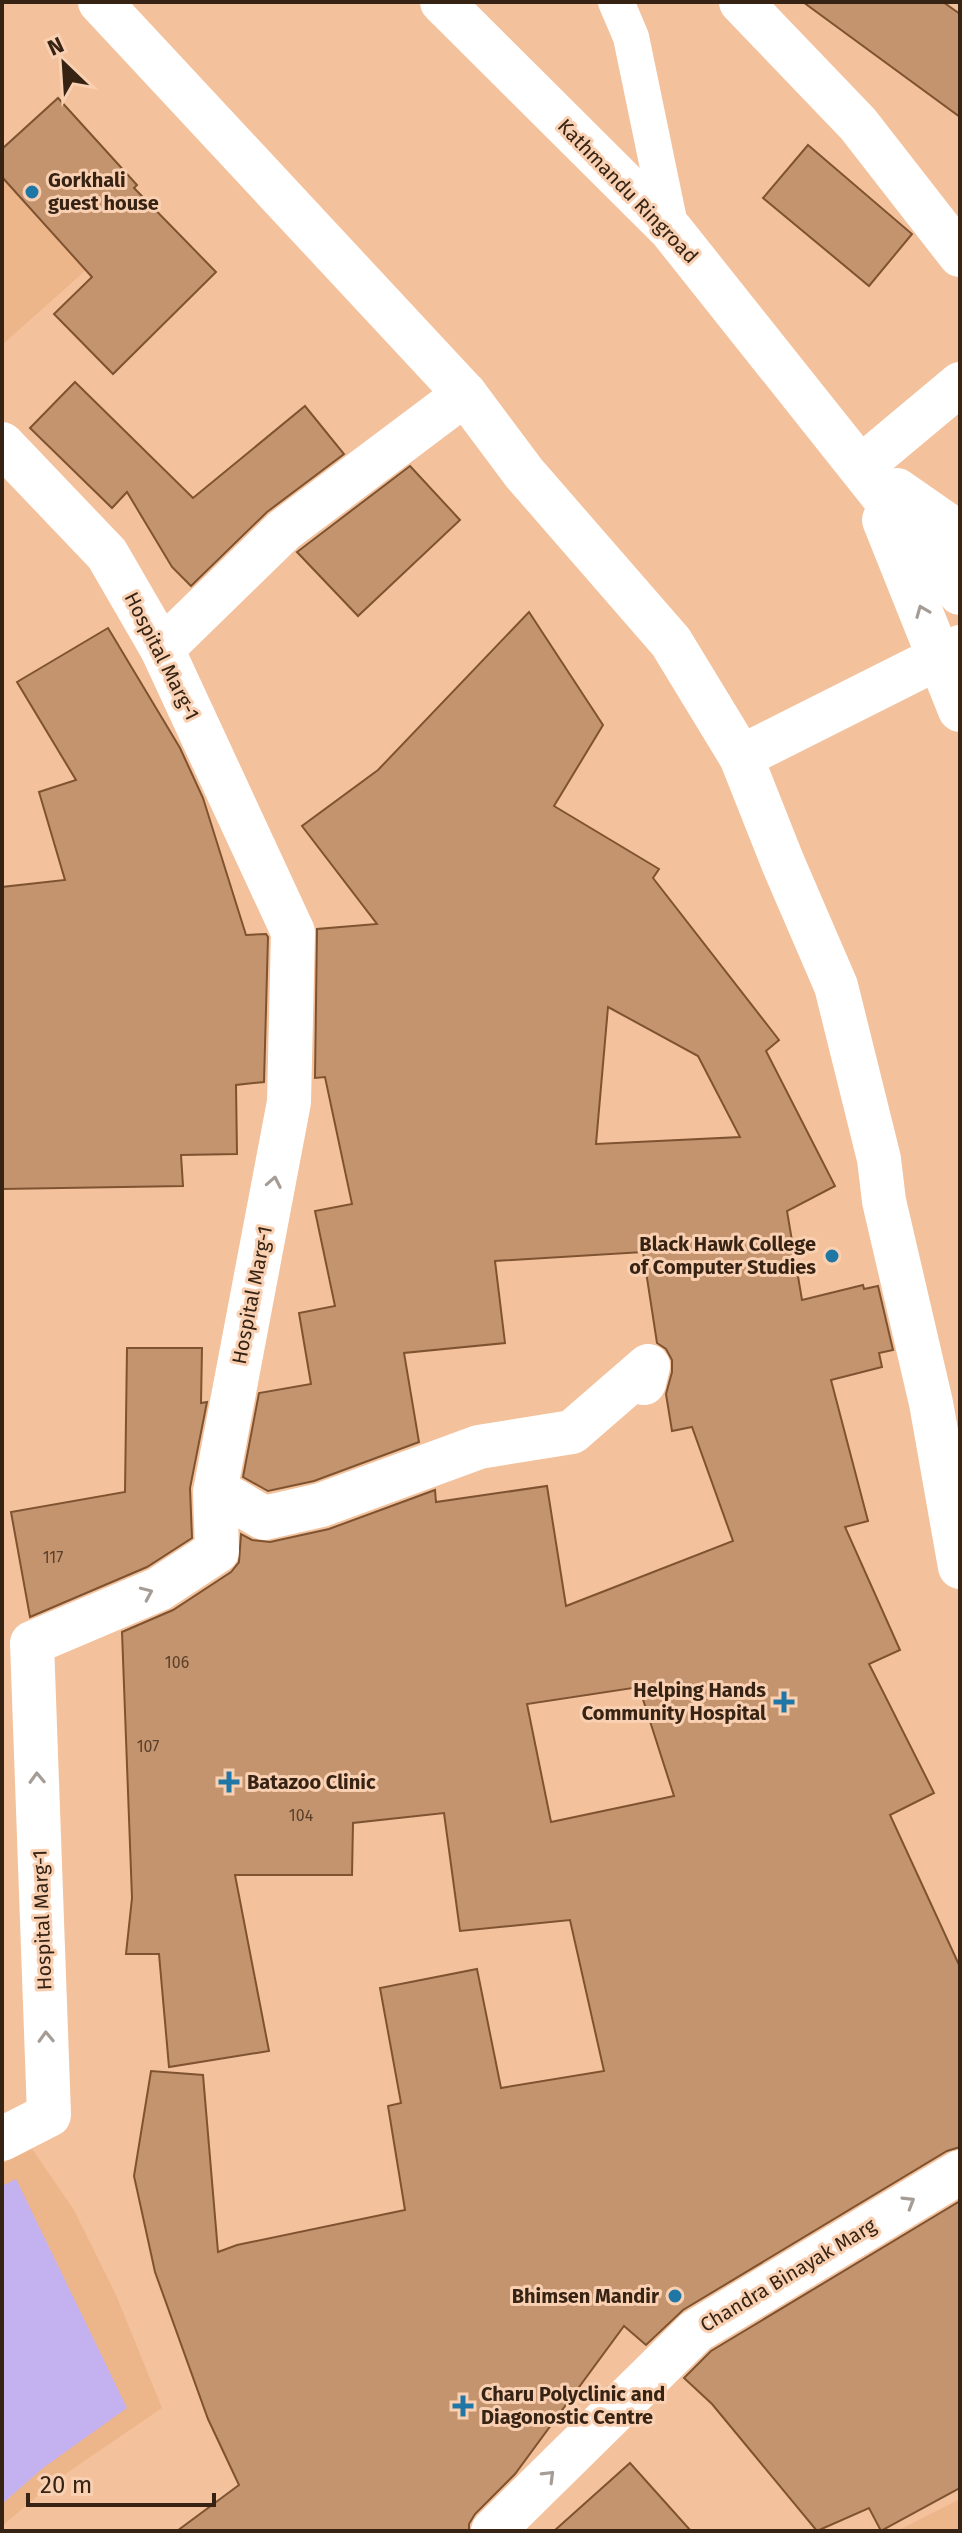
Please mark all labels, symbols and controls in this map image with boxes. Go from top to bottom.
north arrow [24,24,104,104]
text: N [43,31,68,62]
street label: Kathmandu Ringroad [553,114,703,268]
place label: Gorkhali guest house [48,168,159,215]
marker: Gorkhali guest house [23,183,41,201]
street label: Hospital Marg-1 [119,588,205,724]
one-way arrow [915,605,931,619]
one-way arrow [264,1176,281,1189]
street label: Hospital Marg-1 [227,1224,277,1366]
place label: Black Hawk College of Computer Studies [629,1232,816,1279]
marker: Black Hawk College of Computer Studies [823,1247,841,1265]
house number: 117 [43,1548,63,1567]
one-way arrow [139,1587,154,1603]
house number: 106 [165,1653,189,1672]
place label: Helping Hands Community Hospital [582,1678,766,1725]
marker: Helping Hands Community Hospital [773,1691,795,1713]
house number: 107 [137,1737,159,1756]
place label: Batazoo Clinic [247,1770,376,1794]
one-way arrow [29,1771,46,1784]
marker: Batazoo Clinic [218,1771,240,1793]
house number: 104 [289,1806,314,1825]
street label: Hospital Marg-1 [28,1849,56,1991]
one-way arrow [38,2030,55,2043]
one-way arrow [900,2196,915,2212]
street label: Chandra Binayak Marg [696,2213,881,2337]
place label: Bhimsen Mandir [512,2284,660,2308]
marker: Bhimsen Mandir [666,2287,684,2305]
place label: Charu Polyclinic and Diagonostic Centre [481,2382,665,2429]
marker: Charu Polyclinic and Diagonostic Centre [452,2395,474,2417]
scale bar [28,2457,214,2507]
text: 20 m [40,2471,92,2499]
one-way arrow [540,2471,554,2485]

